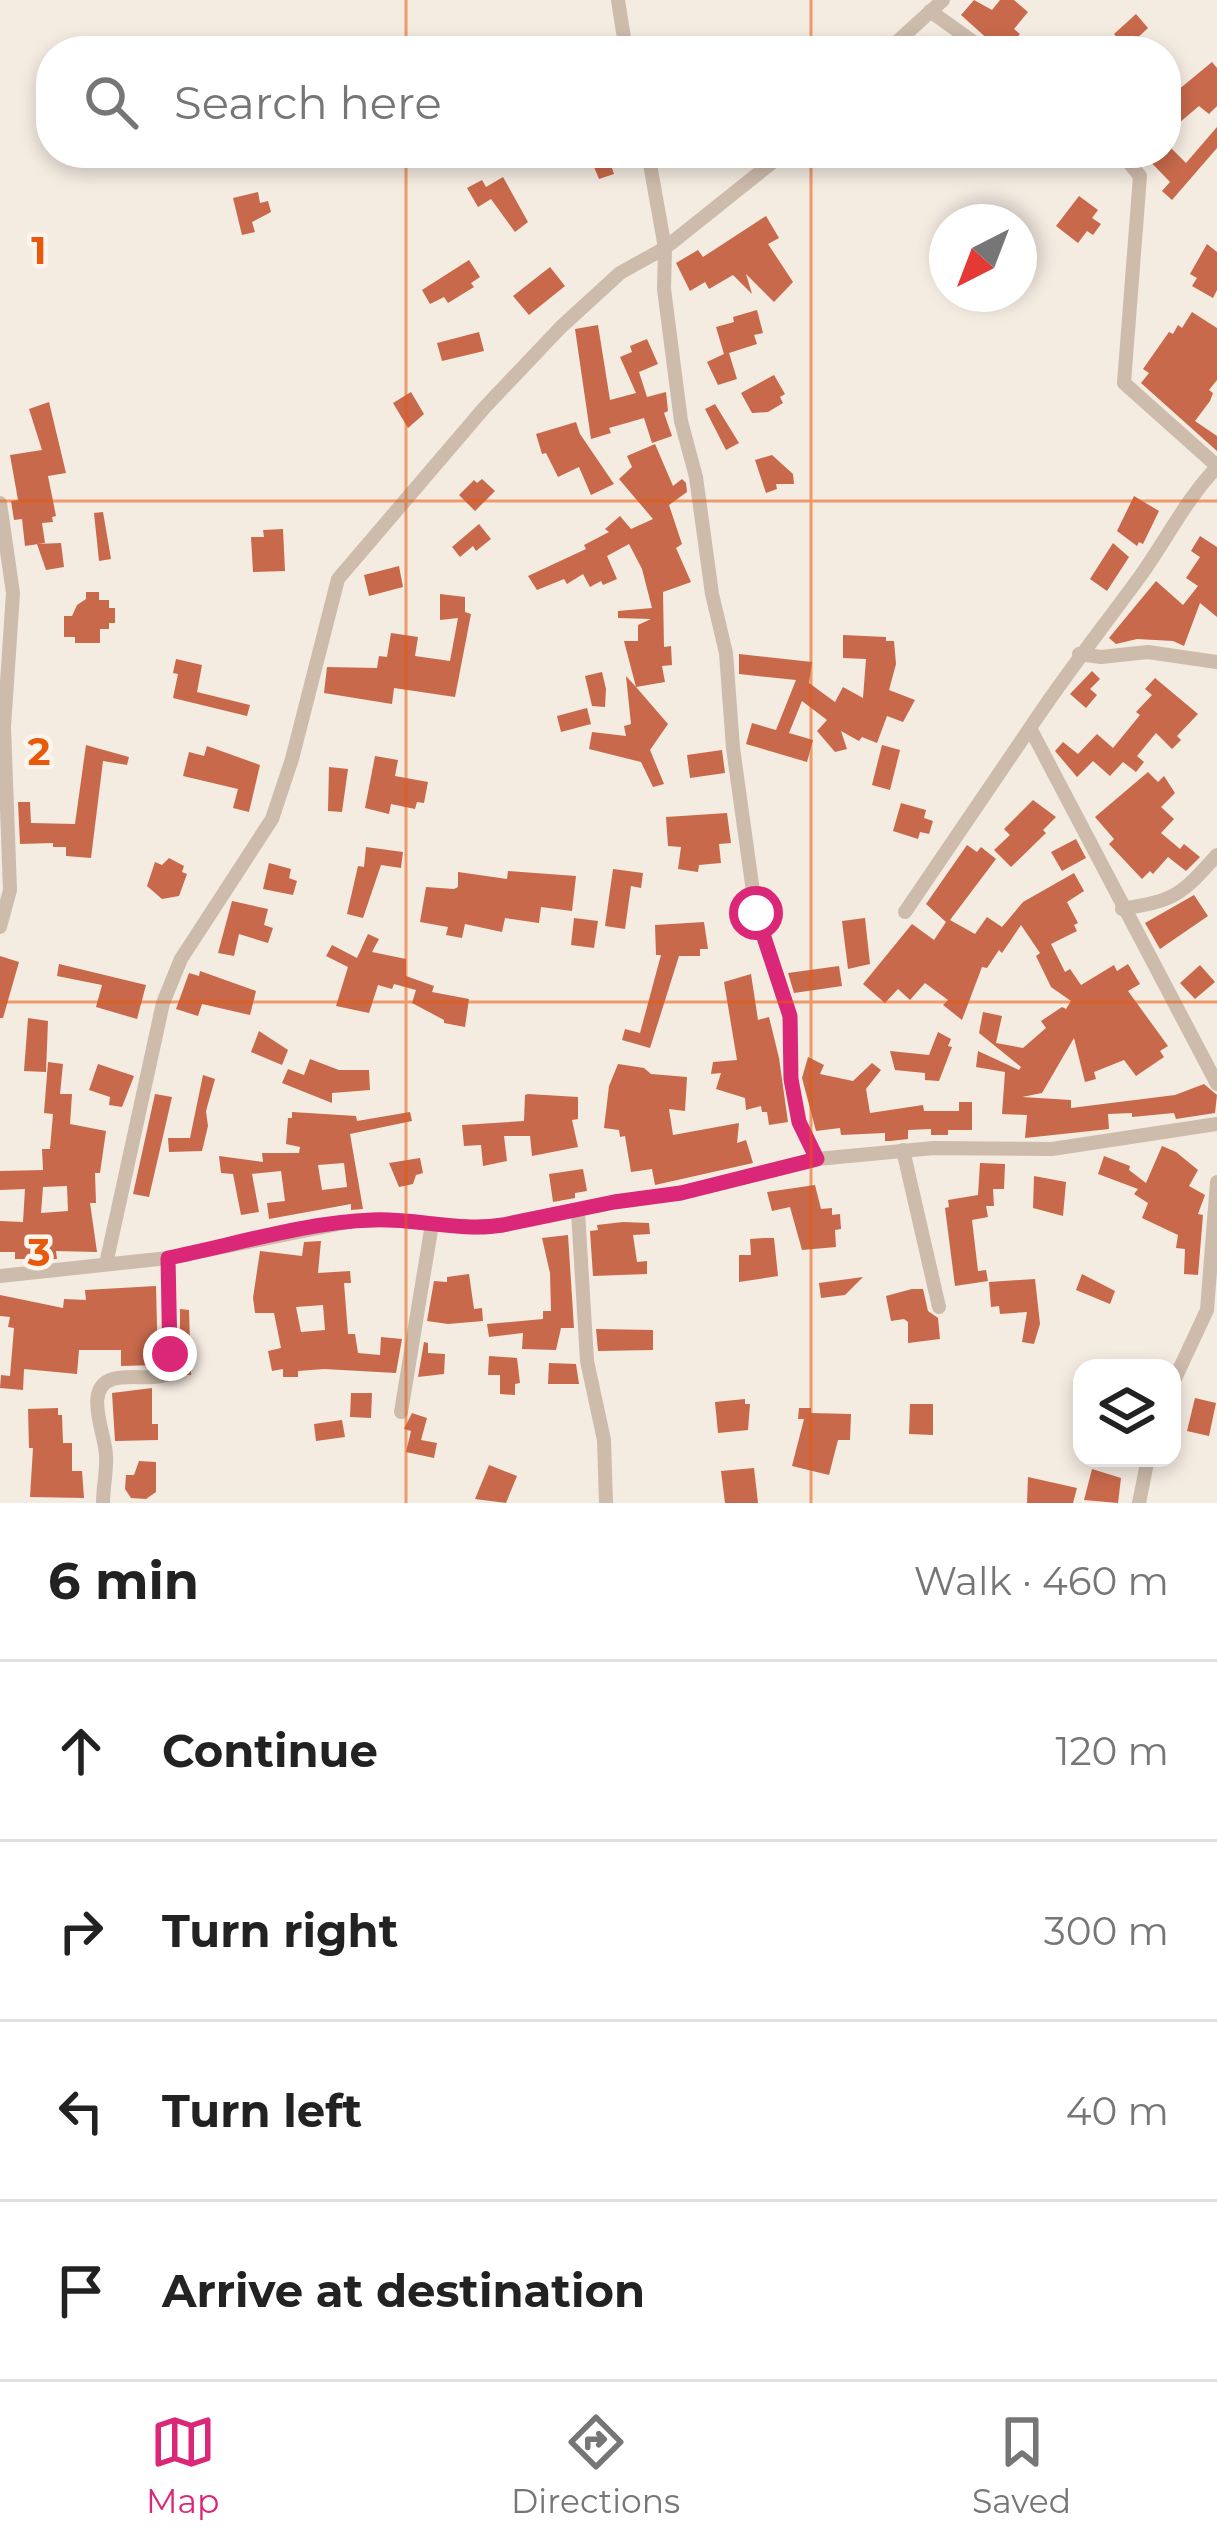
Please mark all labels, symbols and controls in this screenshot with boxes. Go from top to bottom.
search box [36,36,1181,168]
icon: search [78,69,144,135]
text: Search here [174,75,442,130]
north arrow [929,204,1037,312]
text: 1 [31,226,47,274]
text: 2 [27,727,51,775]
route start [729,886,783,940]
text: 3 [26,1228,51,1276]
route end [143,1327,197,1381]
map controls [1073,1359,1181,1467]
button: layers [1073,1359,1181,1467]
text: 6 min [48,1550,199,1612]
text: Walk · 460 m [914,1557,1169,1605]
icon: ahead [48,1718,114,1784]
text: Continue [162,1723,378,1778]
text: 120 m [1055,1727,1169,1775]
icon: right [48,1898,114,1964]
text: Turn right [162,1903,398,1958]
text: 300 m [1044,1907,1169,1955]
icon: left [48,2078,114,2144]
text: Turn left [162,2083,362,2138]
text: 40 m [1066,2087,1169,2135]
icon: arrive [48,2258,114,2324]
text: Arrive at destination [162,2263,645,2318]
tab: Map [146,2409,219,2521]
tab: Directions [511,2409,680,2521]
tab: Saved [972,2409,1071,2521]

